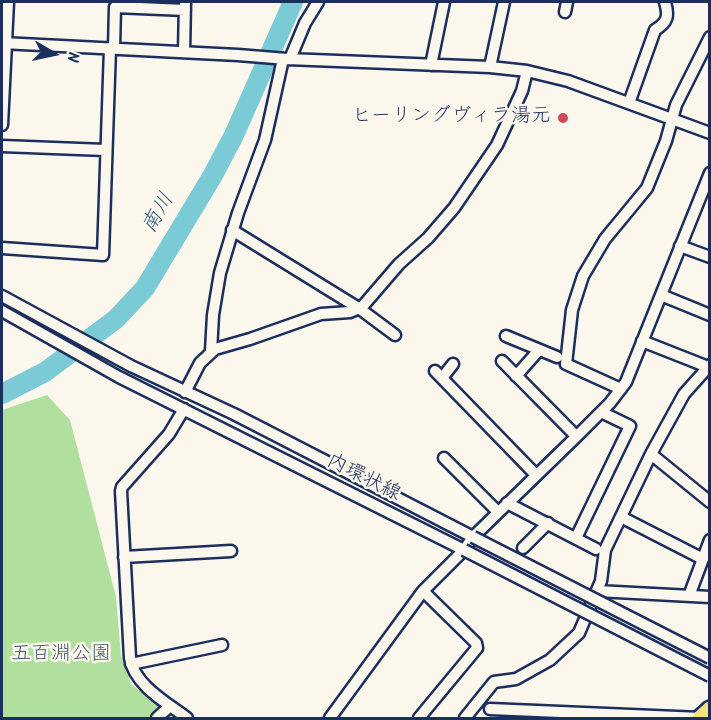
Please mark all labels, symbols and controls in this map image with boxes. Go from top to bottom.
north arrow [24,24,84,84]
text: N [59,50,85,64]
place label: ヒーリングヴィラ湯元 [352,106,551,130]
marker: ヒーリングヴィラ湯元 [556,111,570,125]
water label: 南川 [139,190,181,238]
street label: 内環状線 [322,450,404,508]
park label: 五百淵公園 [11,644,111,668]

